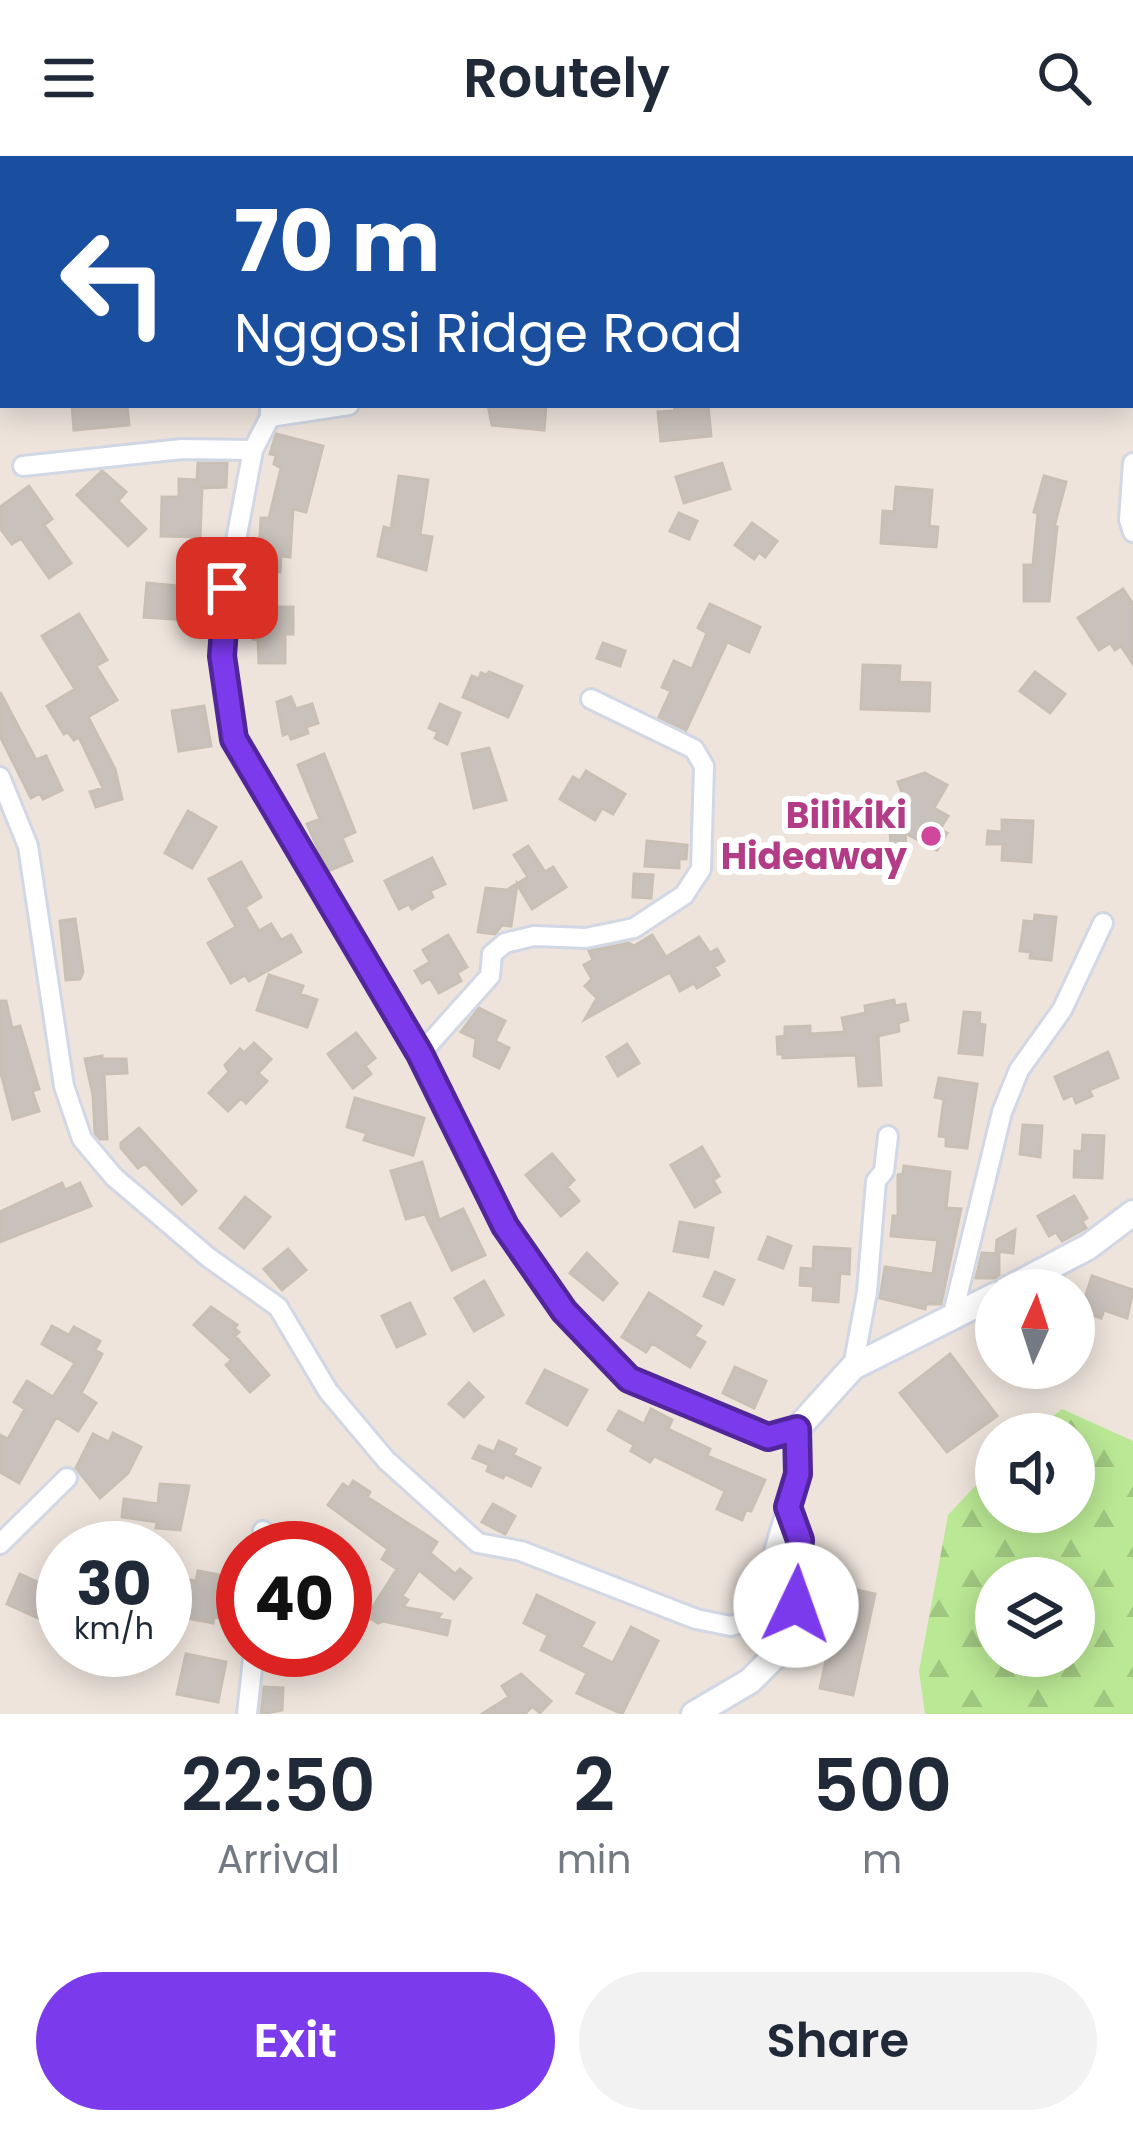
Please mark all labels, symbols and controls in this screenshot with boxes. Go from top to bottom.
text: Routely [463,40,670,116]
icon: menu [36,45,102,111]
icon: search [1031,45,1097,111]
text: 70 m [234,183,440,300]
icon: left [36,204,192,360]
text: Nggosi Ridge Road [234,295,743,371]
pin [176,537,278,639]
icon: arrive [194,555,260,621]
place label: Bilikiki Hideaway [721,790,907,882]
marker: Bilikiki Hideaway [918,823,944,849]
north arrow [975,1269,1095,1389]
map controls [975,1269,1095,1677]
button: sound [975,1413,1095,1533]
speed limit sign: 40 [216,1521,372,1677]
text: 30 [76,1542,152,1626]
position arrow [733,1542,859,1668]
button: layers [975,1557,1095,1677]
text: km/h [74,1607,154,1650]
text: 22:50 [181,1735,376,1836]
text: 2 [573,1735,615,1836]
text: 500 [813,1735,952,1836]
text: Arrival [217,1832,340,1887]
text: min [557,1832,631,1887]
text: m [862,1832,902,1887]
button: Exit [36,1972,555,2110]
button: Share [579,1972,1097,2110]

